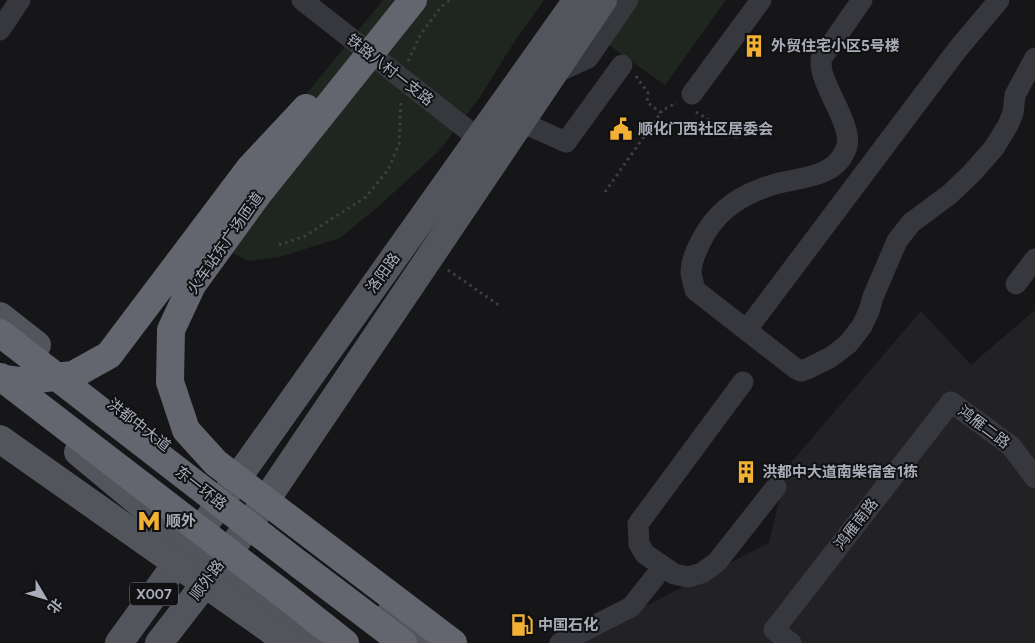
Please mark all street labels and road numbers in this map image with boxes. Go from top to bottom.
street label: 铁路八村一支路 [343,31,437,109]
street label: 火车站东广场匝道 [183,189,267,297]
street label: 洛阳路 [362,250,404,296]
street label: 洪都中大道 [104,395,174,455]
street label: 鸿雁二路 [955,402,1013,452]
street label: 东一环路 [172,462,230,514]
street label: 鸿雁南路 [830,495,882,553]
street label: 顺外路 [186,557,228,603]
road number: X007 [130,582,178,606]

